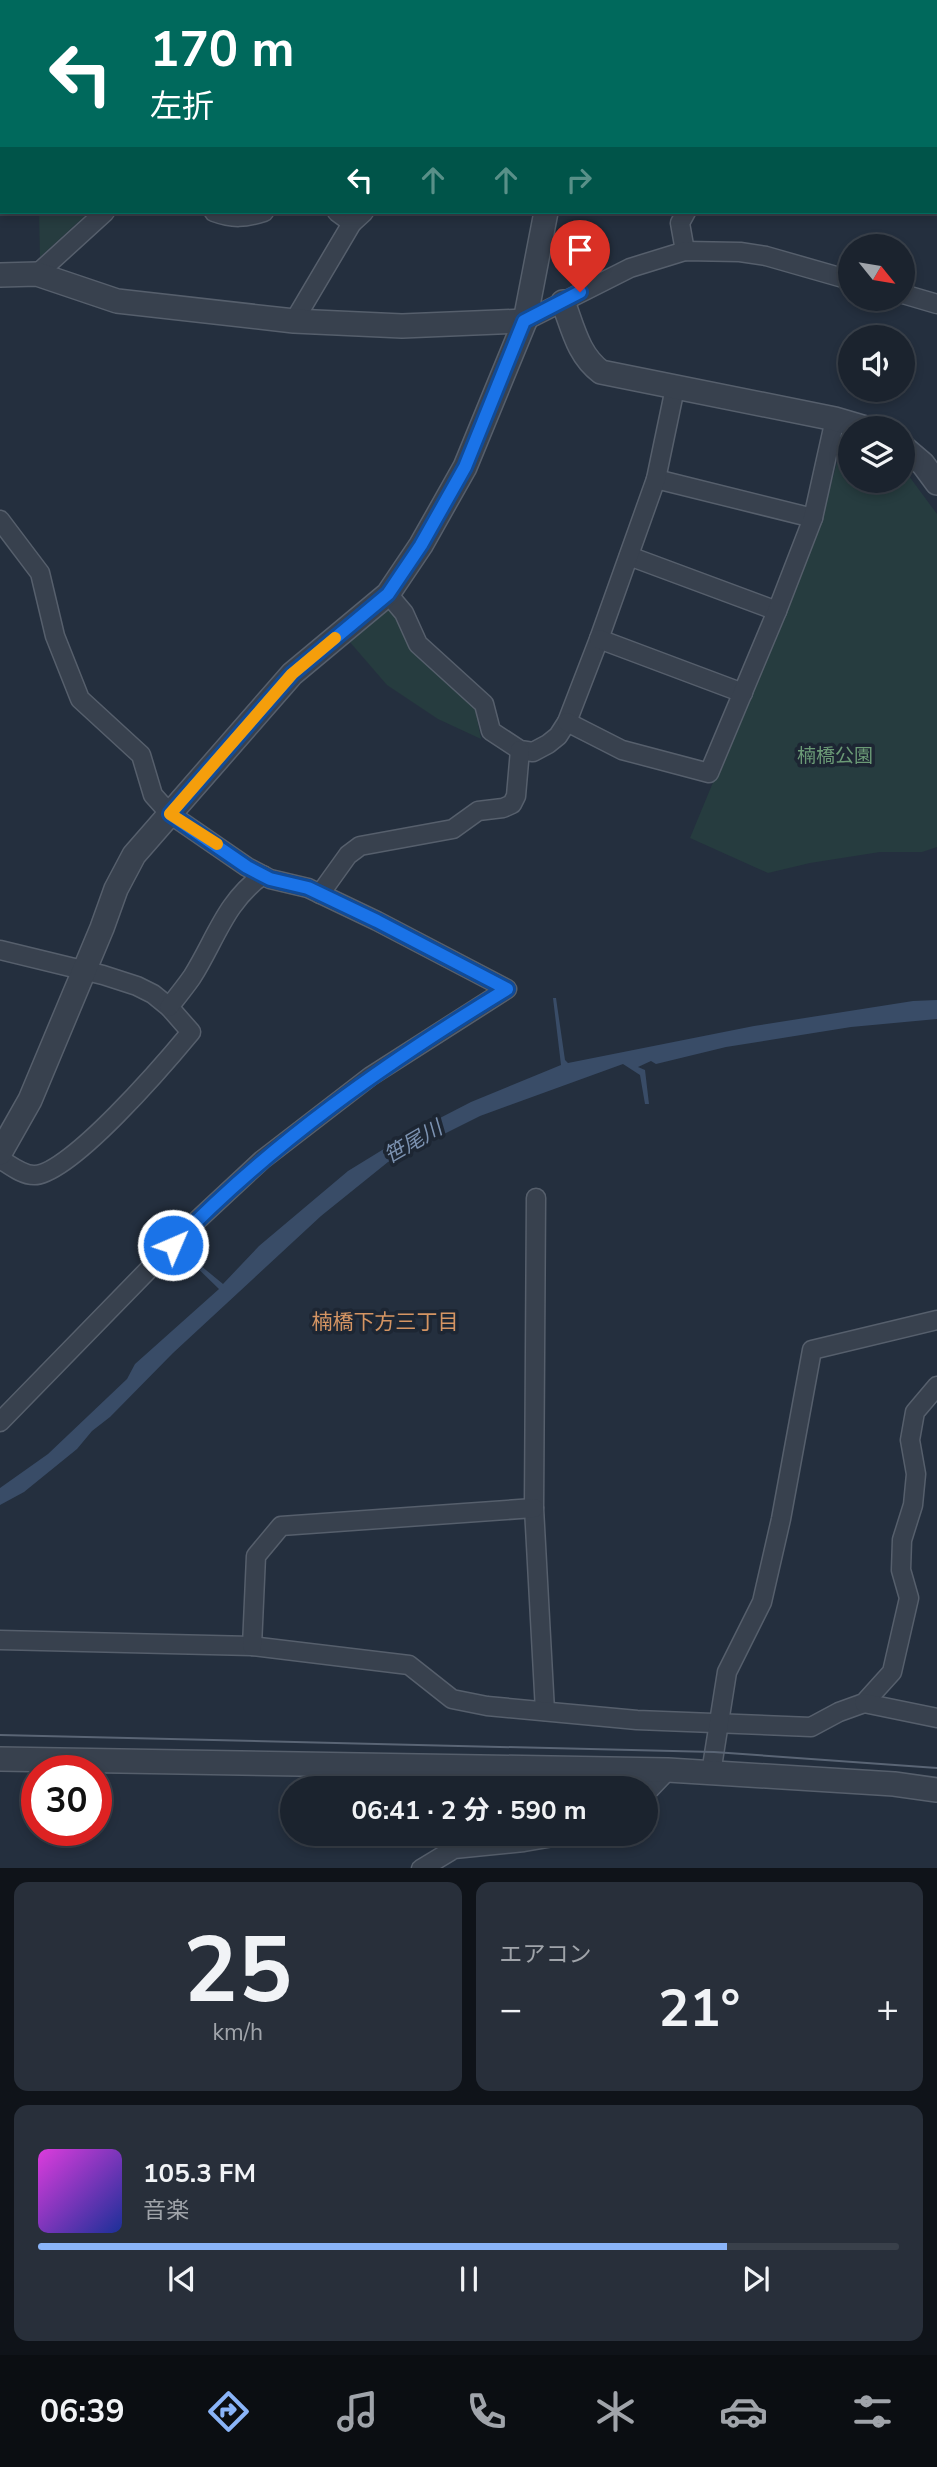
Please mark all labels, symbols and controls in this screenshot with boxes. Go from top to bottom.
text: 170 m [150,16,294,83]
icon: left [35,28,126,119]
text: 左折 [150,85,214,128]
icon: left [341,161,379,199]
icon: ahead [414,161,452,199]
icon: ahead [487,161,525,199]
icon: right [560,161,598,199]
pin [550,220,610,292]
icon: arrive [561,231,599,269]
north arrow [838,234,915,312]
map controls [838,234,915,493]
button: sound [838,325,915,402]
button: layers [838,416,915,493]
park label: 楠橋公園 [797,743,873,769]
water label: 笹尾川 [379,1113,449,1170]
position arrow [136,1208,210,1282]
district label: 楠橋下方三丁目 [312,1308,459,1336]
speed limit sign: 30 [21,1755,112,1846]
text: 06:41 · 2 分 · 590 m [351,1793,587,1828]
text: 25 [183,1909,292,2033]
text: エアコン [500,1939,592,1970]
text: 21° [658,1973,740,2044]
text: − [500,1984,522,2035]
text: + [876,1984,899,2035]
text: km/h [212,2017,263,2048]
text: 105.3 FM [143,2156,256,2191]
text: 音楽 [143,2195,189,2226]
icon: previous [163,2260,201,2298]
icon: pause [450,2260,488,2298]
icon: next [737,2260,775,2298]
icon: directions [204,2387,253,2436]
icon: music [333,2387,382,2436]
icon: phone [462,2387,511,2436]
icon: climate [591,2387,640,2436]
icon: car [719,2387,768,2436]
icon: filters [848,2387,897,2436]
text: 06:39 [40,2390,125,2433]

